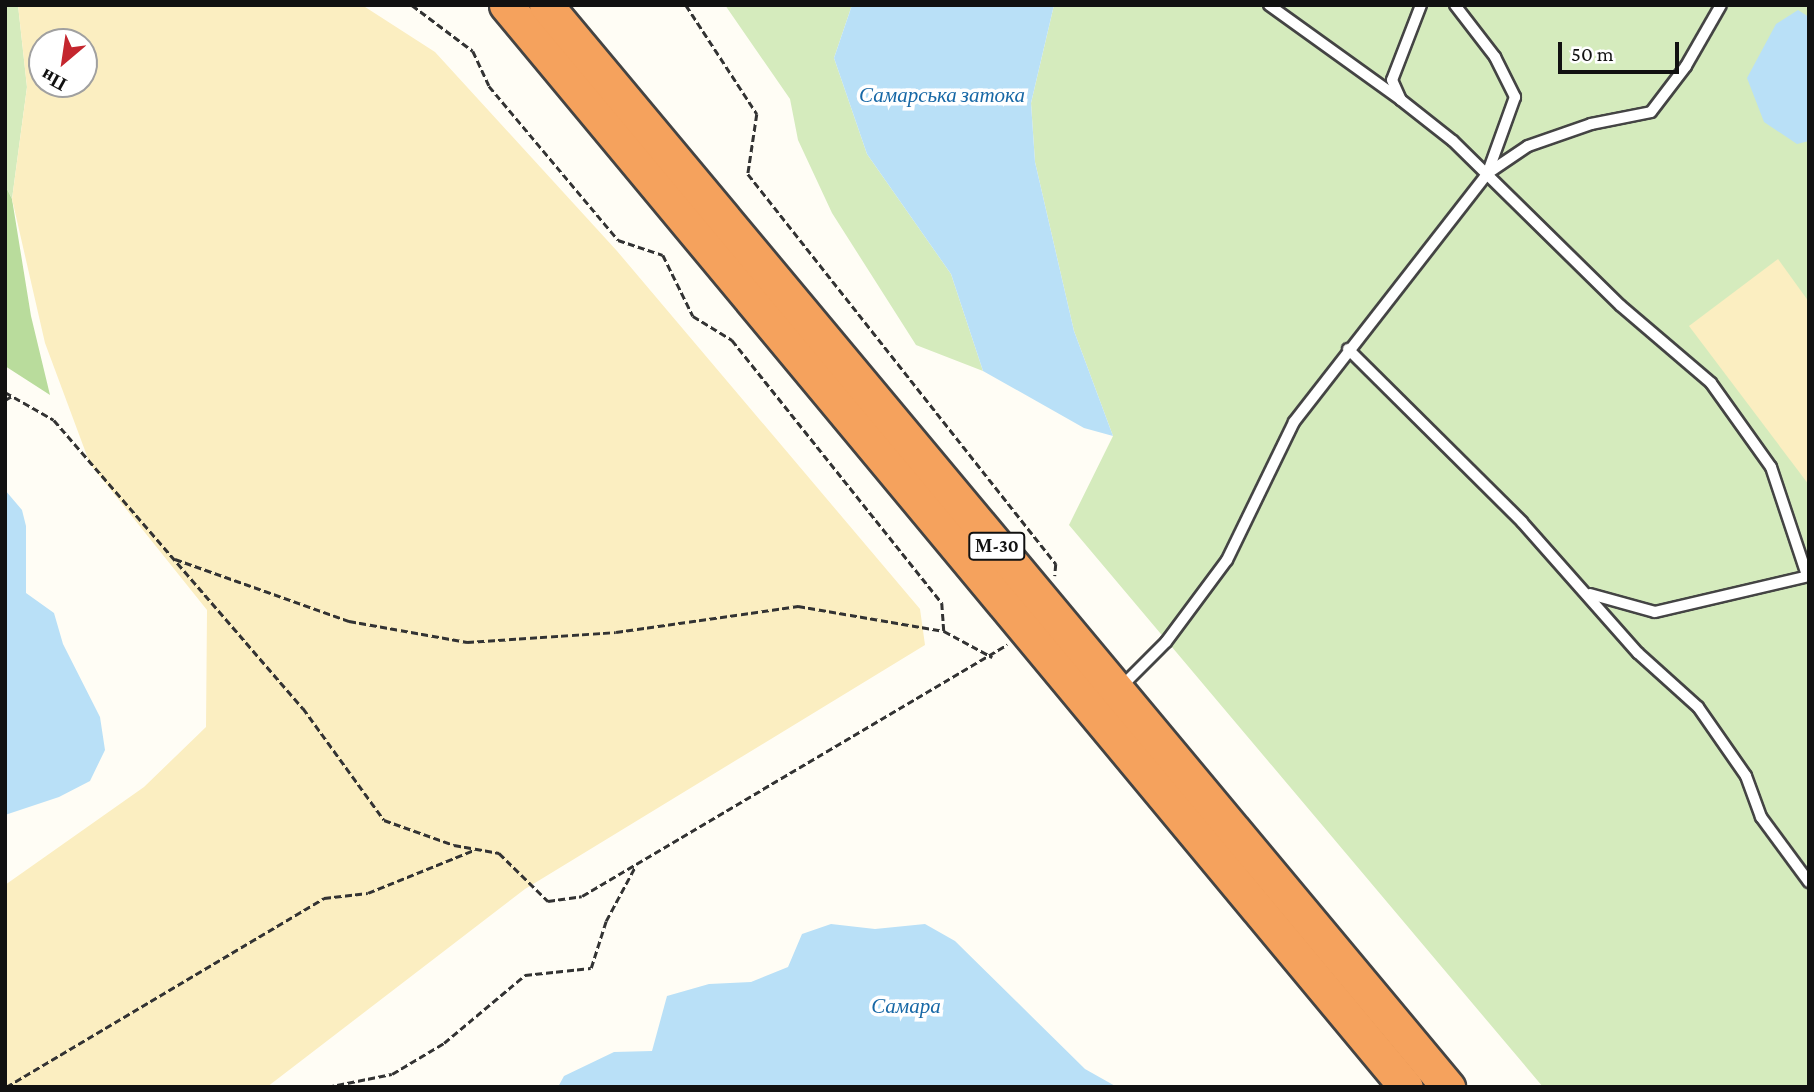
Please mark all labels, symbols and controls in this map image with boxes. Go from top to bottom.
north arrow [28,28,98,98]
scale bar [1562,28,1683,72]
text: 50 m [1571,42,1614,66]
text: Пн [37,65,70,95]
water label: Самарська затока [859,82,1025,108]
road number: М-30 [967,532,1027,560]
water label: Самара [871,993,941,1019]

